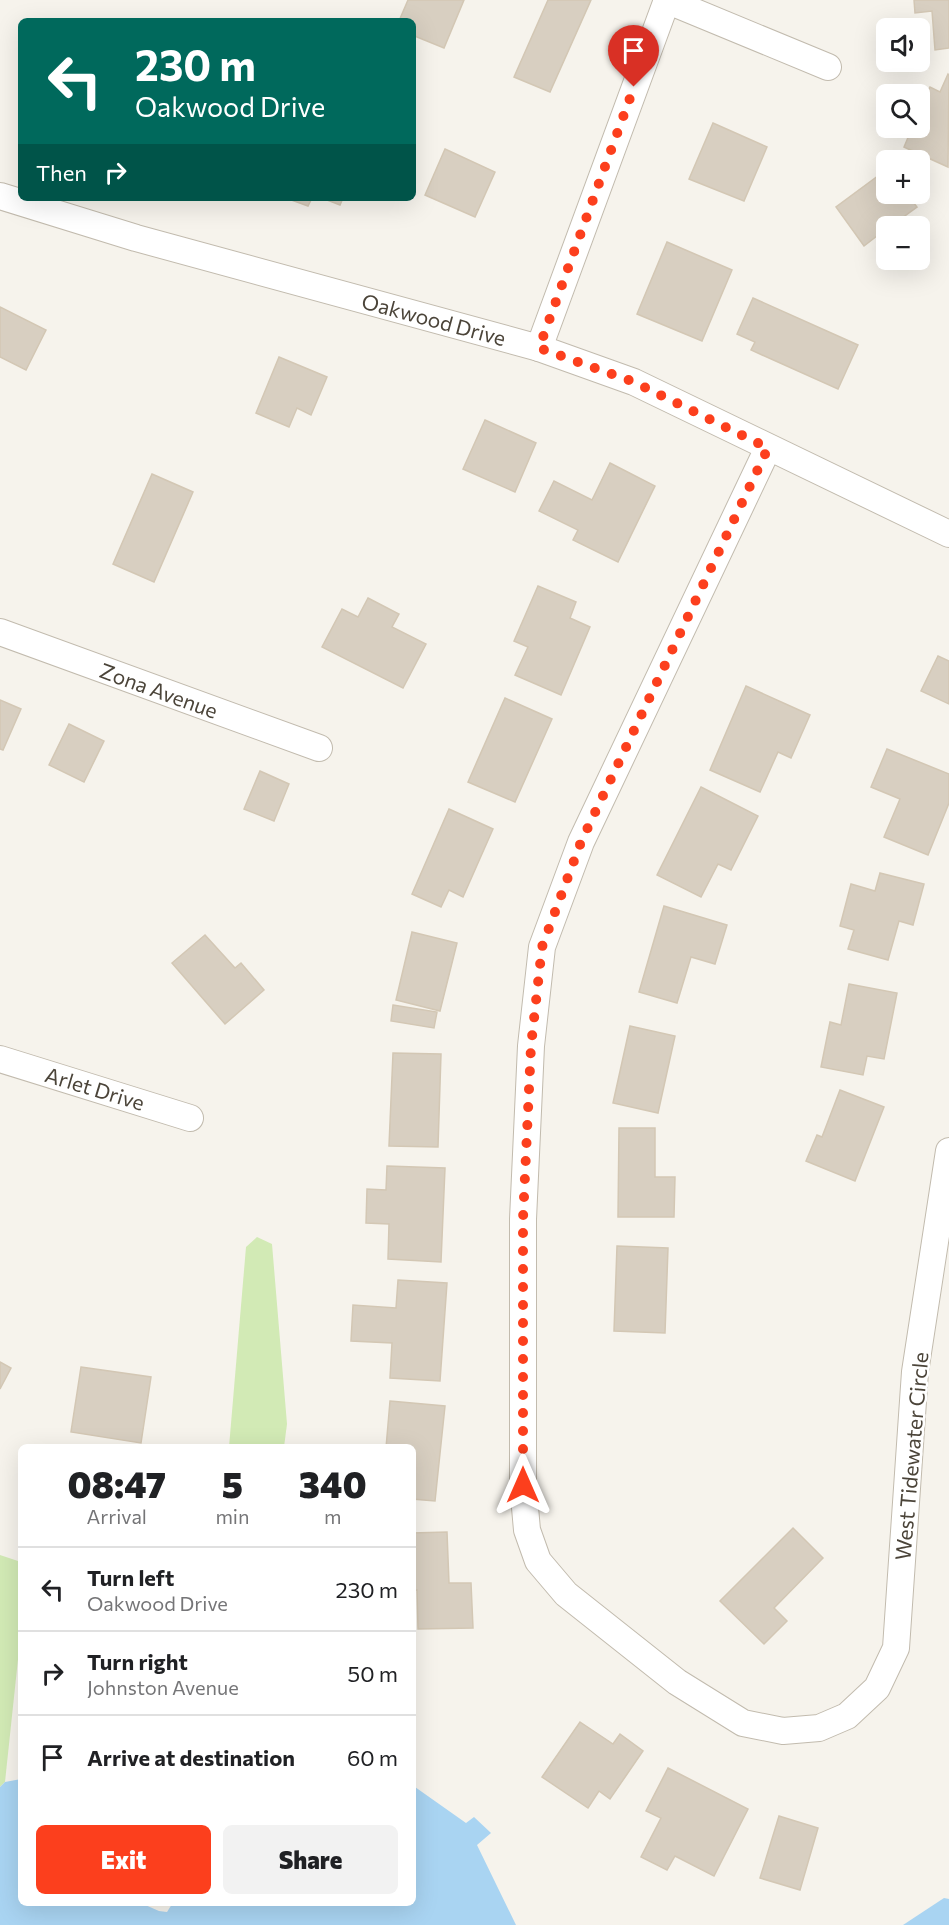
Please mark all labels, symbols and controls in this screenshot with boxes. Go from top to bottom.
map controls [876,18,930,270]
button: sound [876,18,930,72]
pin [608,25,659,87]
icon: arrive [617,34,650,67]
text: 230 m [135,38,256,90]
icon: left [36,42,114,120]
button: search [876,84,930,138]
text: Oakwood Drive [135,90,325,123]
button: + [876,150,930,204]
icon: right [99,156,132,189]
text: Then [36,159,87,186]
button: − [876,216,930,270]
street label: Oakwood Drive [359,288,509,350]
street label: Zona Avenue [97,657,221,723]
street label: Arlet Drive [42,1061,148,1115]
street label: West Tidewater Circle [889,1351,933,1561]
position arrow [491,1453,555,1517]
text: 08:47 [67,1461,166,1505]
text: 5 [222,1461,243,1505]
text: 340 [299,1461,367,1505]
text: Arrival [86,1504,147,1528]
text: min [215,1504,249,1528]
text: m [324,1504,341,1528]
text: Turn left [87,1564,174,1591]
icon: left [36,1573,69,1606]
text: 230 m [335,1576,398,1603]
text: Oakwood Drive [87,1591,228,1615]
text: Turn right [87,1648,188,1675]
icon: right [36,1657,69,1690]
text: 50 m [348,1660,398,1687]
text: Johnston Avenue [87,1675,239,1699]
icon: arrive [36,1741,69,1774]
text: Arrive at destination [87,1744,295,1771]
text: 60 m [347,1744,398,1771]
button: Exit [36,1825,211,1894]
button: Share [223,1825,398,1894]

